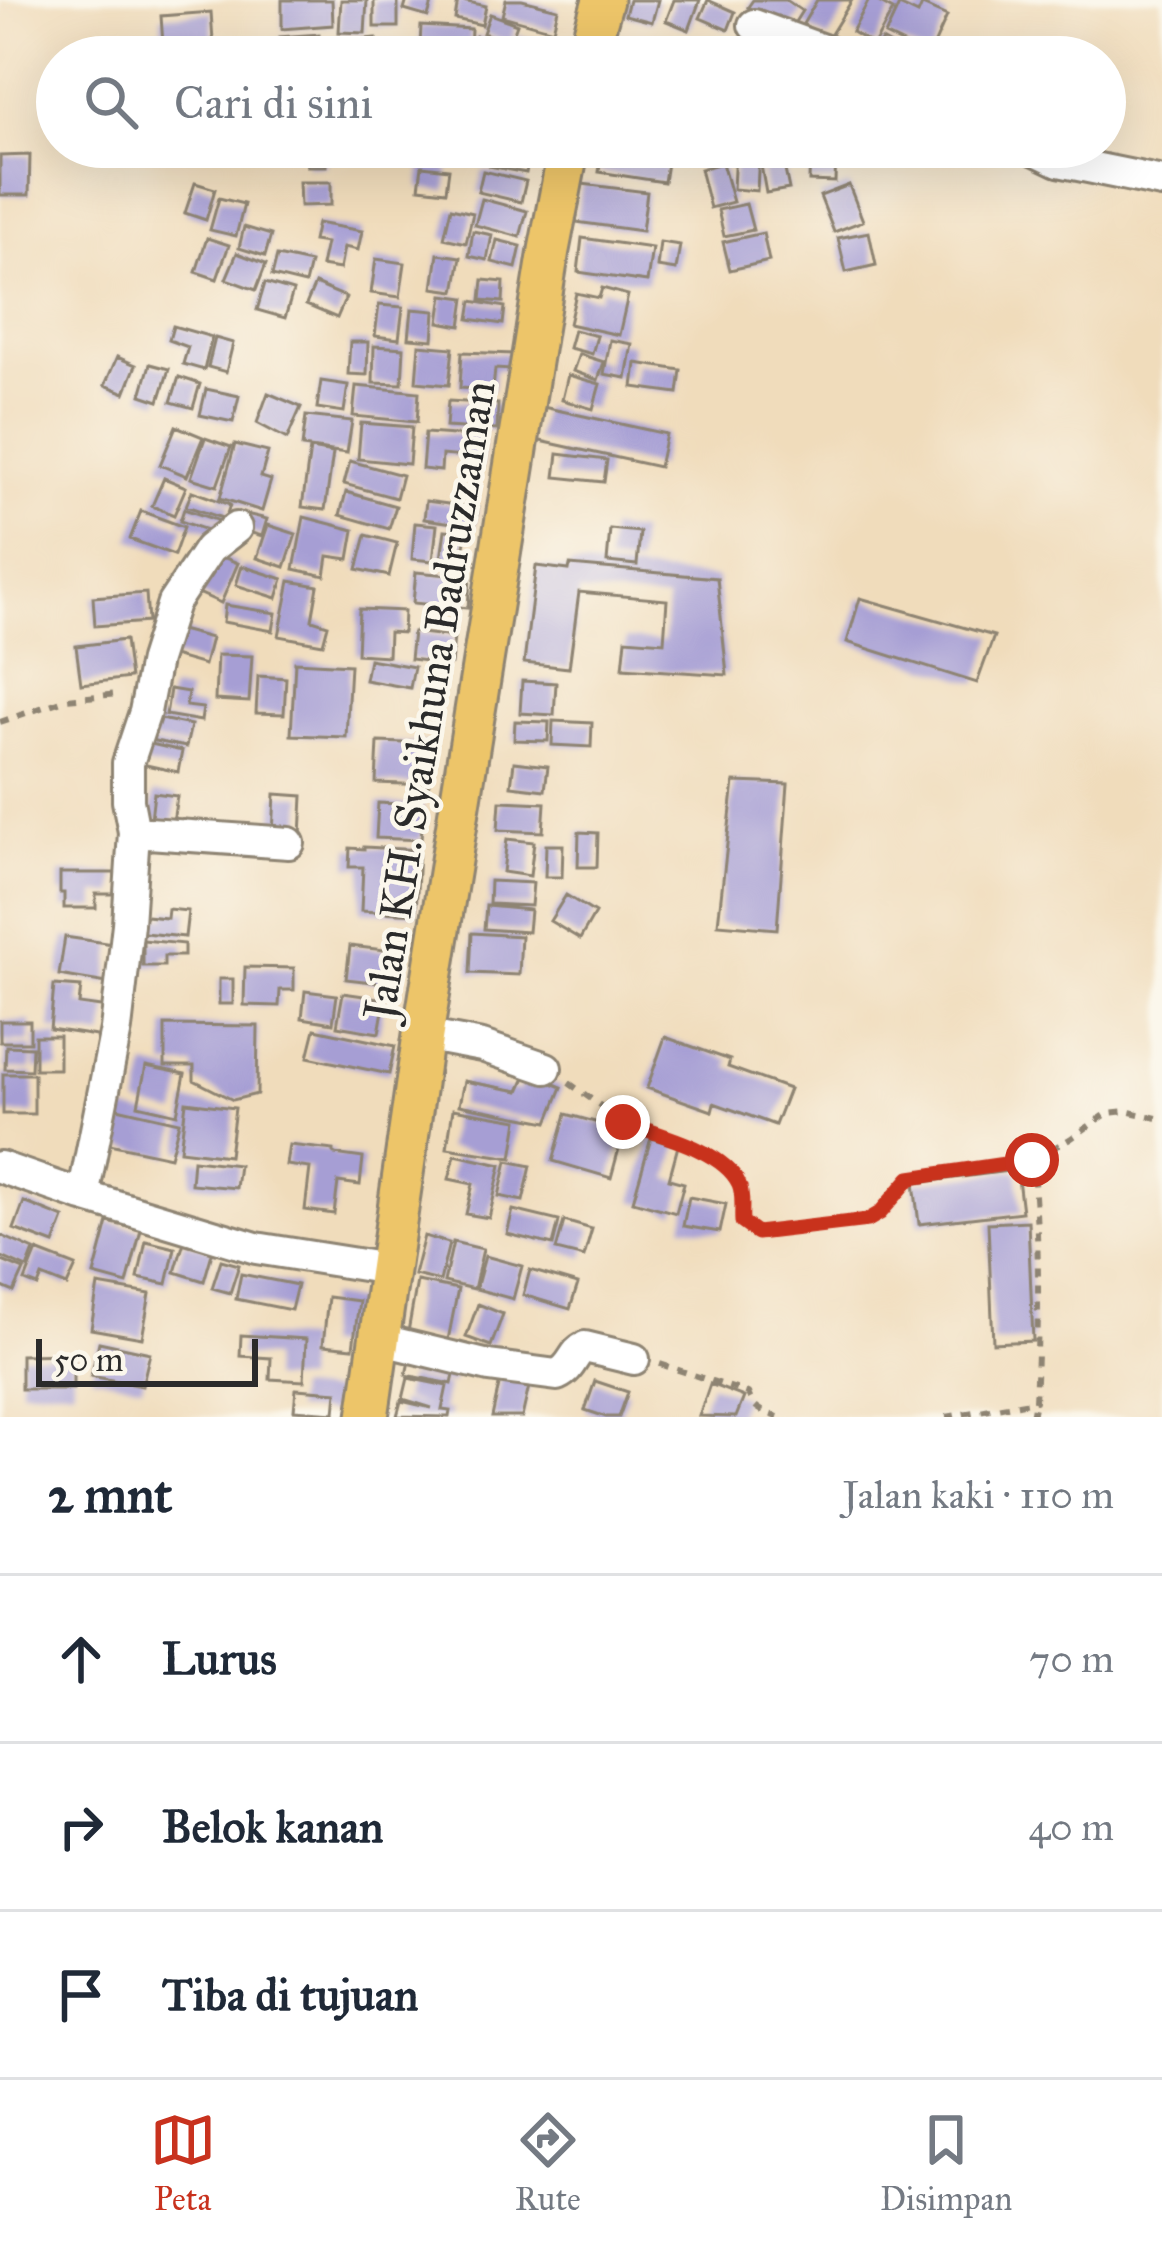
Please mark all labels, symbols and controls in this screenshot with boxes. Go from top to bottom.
search box [36,36,1126,168]
icon: search [78,69,144,135]
text: Cari di sini [174,75,373,130]
street label: Jalan KH. Syaikhuna Badruzzaman [351,377,507,1028]
route end [596,1095,650,1149]
route start [1005,1133,1059,1187]
scale bar [36,1333,258,1386]
text: 50 m [54,1340,123,1380]
text: 2 mnt [48,1464,172,1526]
text: Jalan kaki · 110 m [843,1471,1114,1519]
icon: ahead [48,1626,114,1692]
text: Lurus [162,1631,277,1686]
text: 70 m [1029,1635,1114,1683]
icon: right [48,1794,114,1860]
text: Belok kanan [162,1799,383,1854]
text: 40 m [1028,1803,1114,1851]
icon: arrive [48,1962,114,2028]
text: Tiba di tujuan [162,1967,418,2022]
tab: Peta [150,2107,216,2219]
tab: Rute [515,2107,581,2219]
tab: Disimpan [880,2107,1012,2219]

